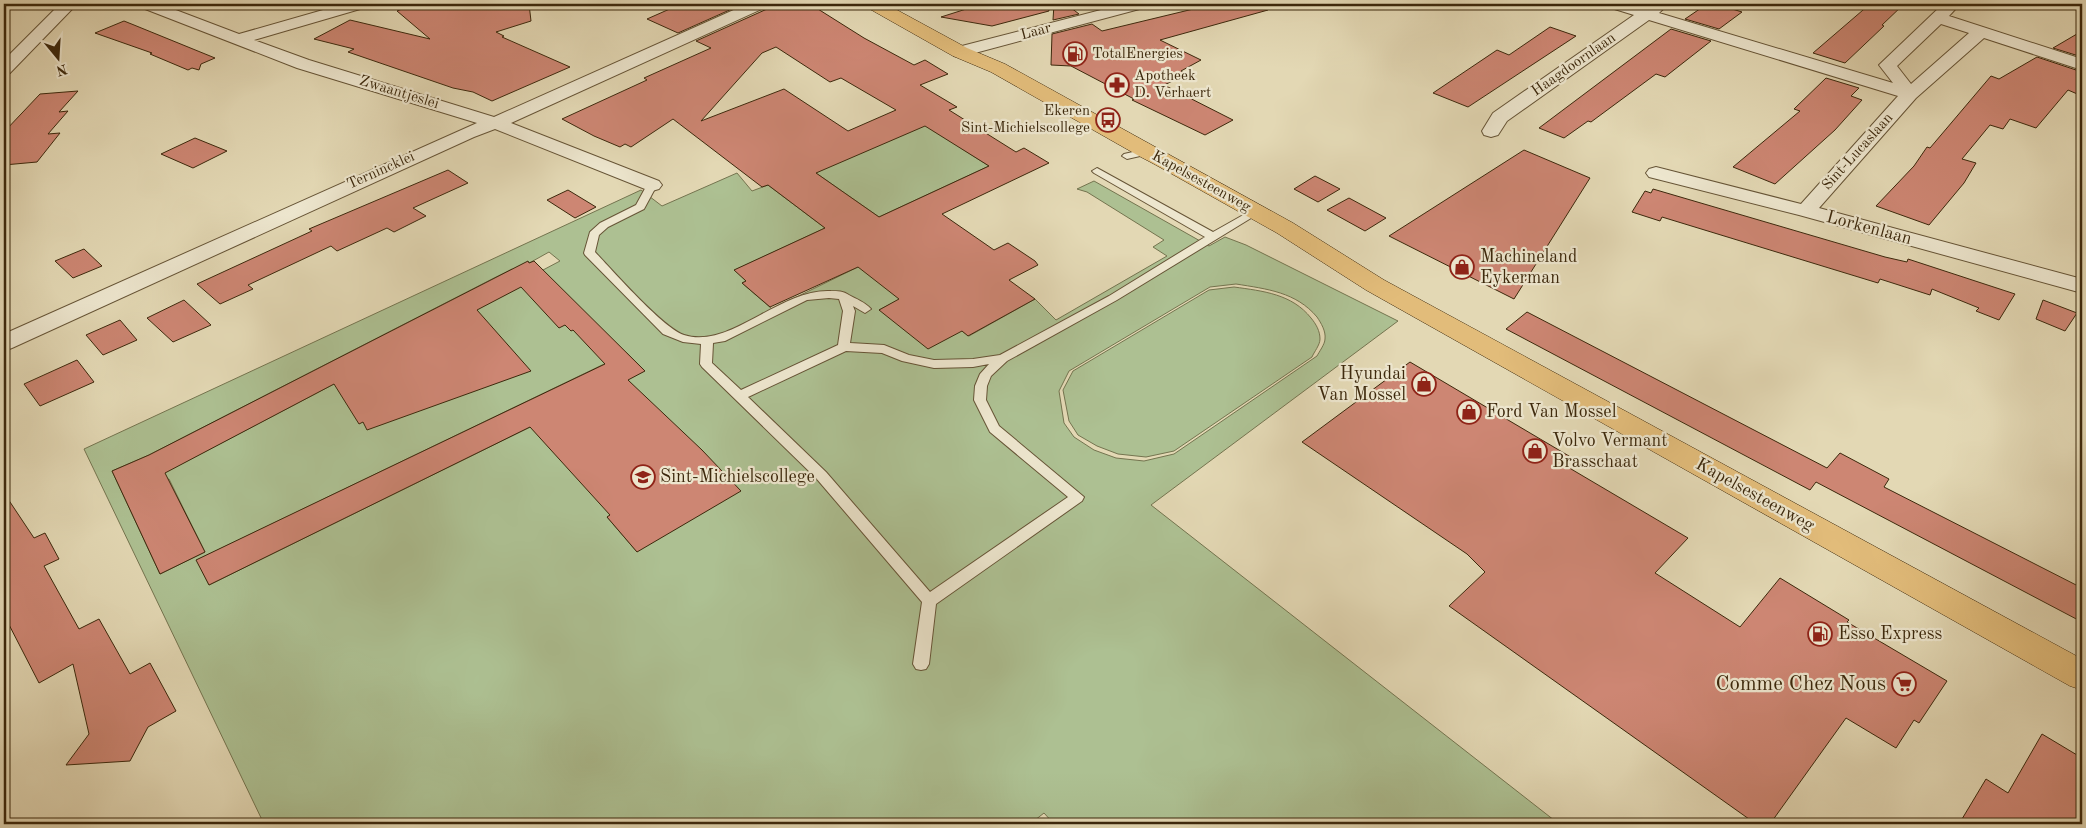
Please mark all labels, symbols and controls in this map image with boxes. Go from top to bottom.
street label: Laar [1019,21,1053,43]
street label: Haagdoornlaan [1529,31,1619,99]
north arrow [32,32,82,82]
fuel station icon: TotalEnergies [1062,41,1088,67]
place label: TotalEnergies [1092,47,1183,62]
text: N [54,61,69,78]
place label: Apotheek D. Verhaert [1134,69,1211,101]
pharmacy icon: Apotheek D. Verhaert [1104,72,1130,98]
street label: Zwaantjeslei [357,74,441,112]
place label: Ekeren Sint-Michielscollege [961,104,1090,136]
bus stop icon: Ekeren Sint-Michielscollege [1095,107,1121,133]
street label: Sint-Lucaslaan [1820,111,1896,193]
street label: Ternincklei [345,149,417,193]
street label: Kapelsesteenweg [1149,149,1253,215]
street label: Lorkenlaan [1824,208,1914,248]
place label: Machineland Eykerman [1480,248,1577,287]
shop icon: Machineland Eykerman [1449,254,1475,280]
place label: Hyundai Van Mossel [1317,365,1406,404]
shop icon: Hyundai Van Mossel [1411,371,1437,397]
shop icon: Ford Van Mossel [1456,399,1482,425]
place label: Ford Van Mossel [1486,403,1617,421]
place label: Volvo Vermant Brasschaat [1552,432,1668,471]
shop icon: Volvo Vermant Brasschaat [1522,438,1548,464]
street label: Kapelsesteenweg [1693,455,1818,535]
school or university icon: Sint-Michielscollege [630,464,656,490]
place label: Sint-Michielscollege [660,468,815,486]
fuel station icon: Esso Express [1807,621,1833,647]
place label: Esso Express [1838,625,1943,643]
supermarket icon: Comme Chez Nous [1891,671,1917,697]
place label: Comme Chez Nous [1715,674,1886,695]

